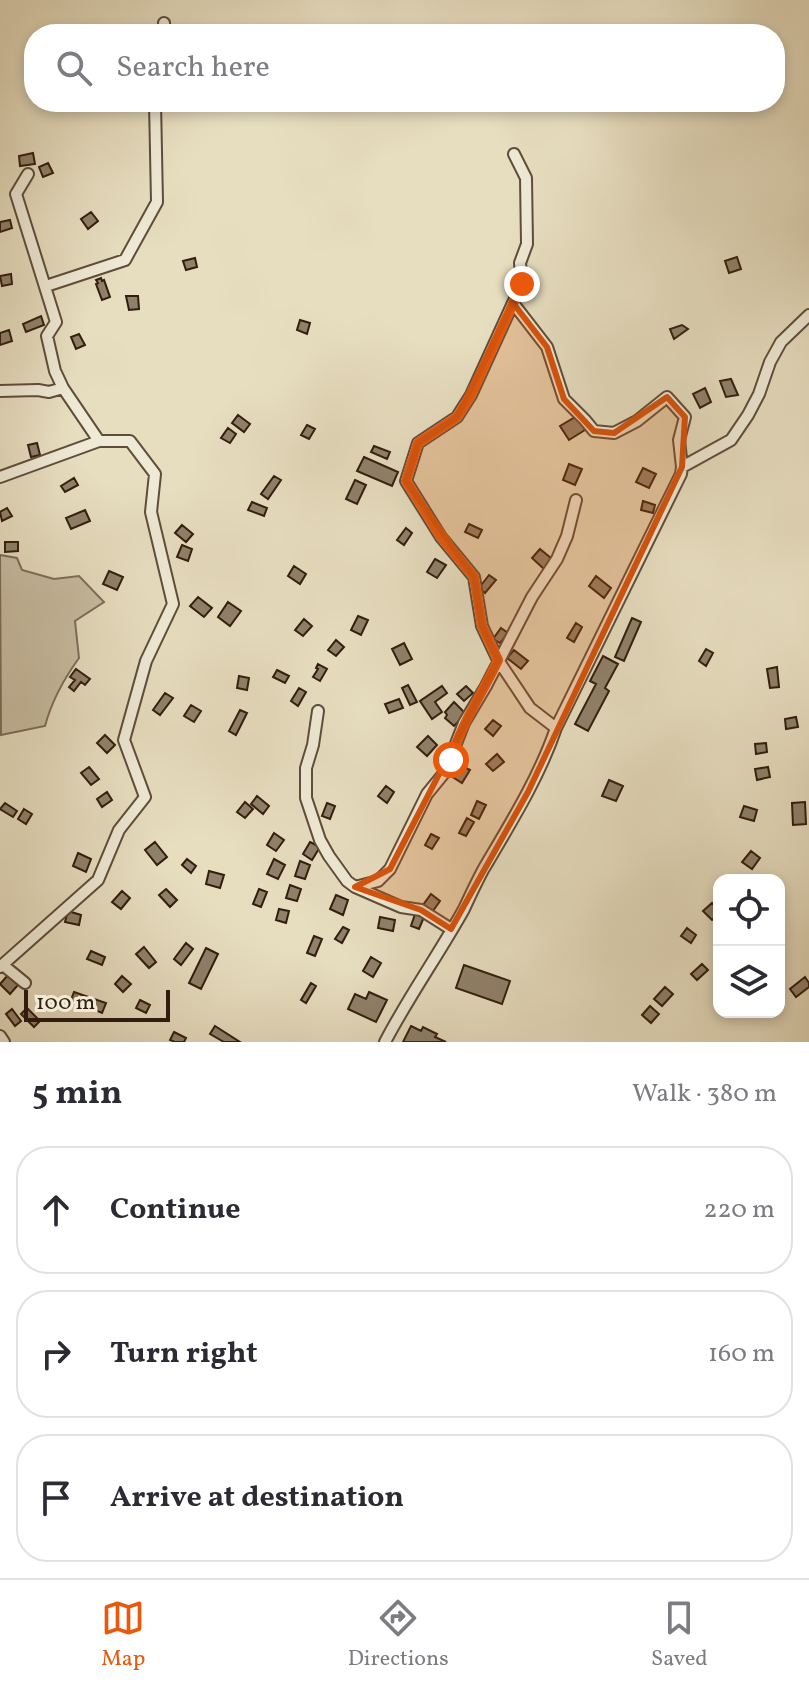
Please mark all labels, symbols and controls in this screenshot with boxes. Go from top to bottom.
search box [24,24,785,112]
icon: search [52,46,96,90]
text: Search here [116,47,270,89]
route end [504,266,540,302]
route start [433,742,469,778]
map controls [713,874,785,1018]
button: locate [713,874,785,946]
button: layers [713,946,785,1018]
scale bar [24,986,170,1022]
text: 100 m [36,988,95,1019]
text: 5 min [32,1071,122,1118]
text: Walk · 380 m [632,1076,777,1112]
icon: ahead [34,1188,78,1232]
text: Continue [110,1189,241,1231]
text: 220 m [703,1192,775,1228]
icon: right [34,1332,78,1376]
text: Turn right [110,1333,258,1375]
text: 160 m [708,1336,775,1372]
icon: arrive [34,1476,78,1520]
text: Arrive at destination [110,1477,404,1519]
tab: Map [101,1596,145,1675]
tab: Directions [348,1596,449,1675]
tab: Saved [651,1596,708,1675]

